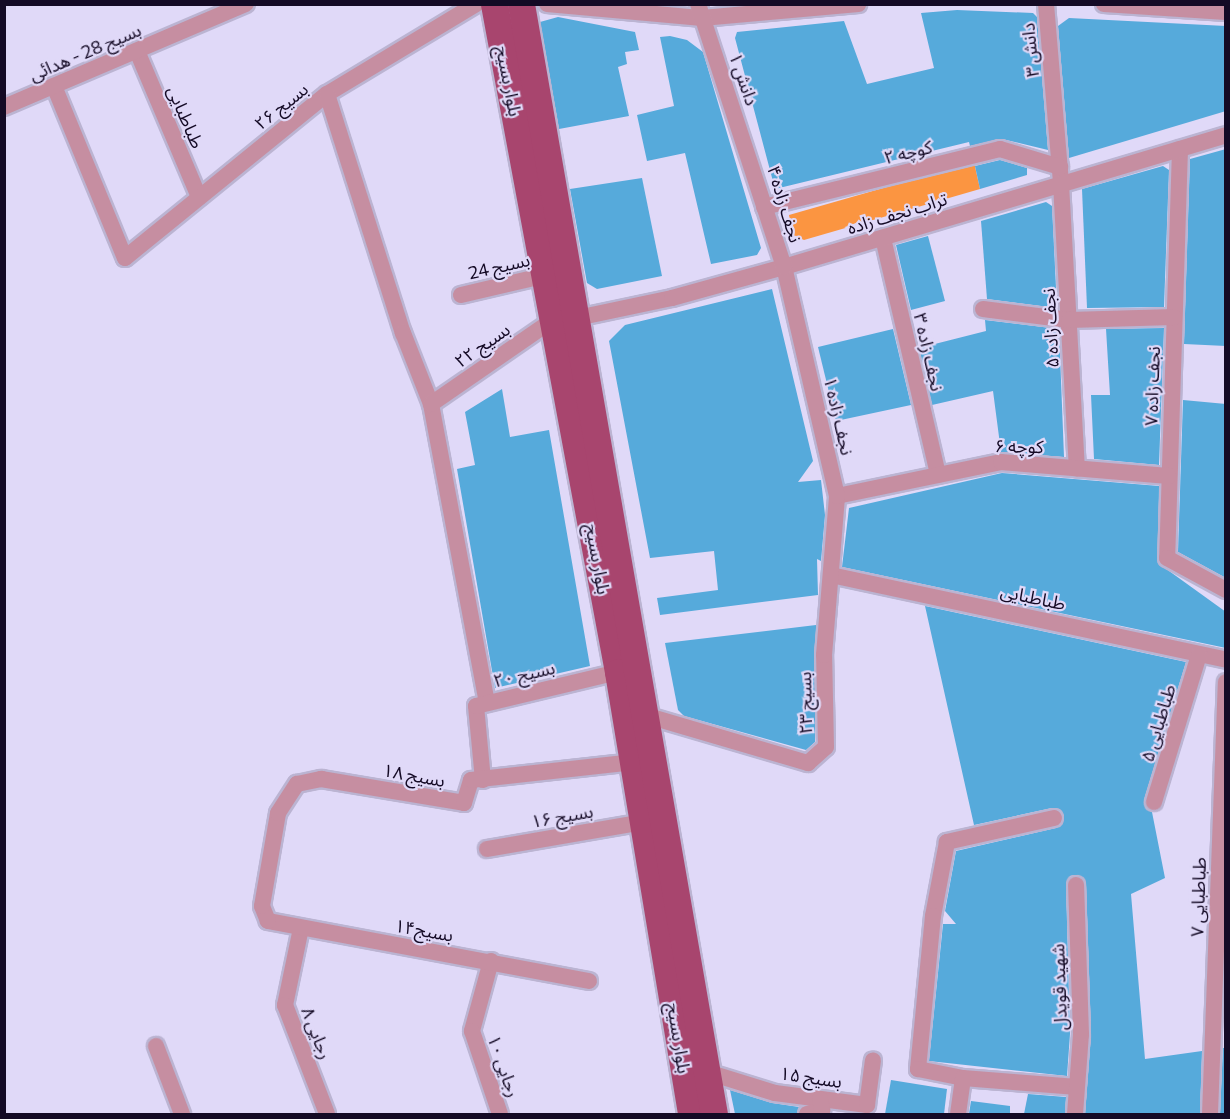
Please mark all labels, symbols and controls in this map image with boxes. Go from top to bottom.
street label: بسیج 28 - هدائی [26,19,144,85]
street label: دانش ۳ [1017,22,1043,78]
street label: بلوار بسیج [492,44,526,118]
street label: دانش ۱ [725,50,763,108]
street label: بسیج ۲۶ [250,78,312,134]
street label: طباطبایی [163,82,209,152]
street label: کوچه ۲ [882,136,934,168]
street label: نجف زاده ۴ [763,163,807,245]
street label: تراب نجف زاده [844,188,950,238]
street label: بسیج 24 [466,248,532,284]
street label: نجف زاده ۵ [1037,288,1063,368]
street label: نجف زاده ۳ [910,311,948,393]
street label: بسیج ۲۲ [450,318,514,372]
street label: نجف زاده ۷ [1140,346,1164,426]
street label: نجف زاده ۱ [820,375,858,457]
street label: کوچه ۶ [994,435,1044,457]
street label: بلوار بسیج [581,522,615,596]
street label: طباطبایی [999,580,1067,614]
street label: بسیج ۲۰ [491,656,557,692]
street label: بسیج ۲۳ [794,672,816,734]
street label: طباطبایی ۵ [1136,682,1180,764]
street label: بسیج ۱۸ [381,759,447,791]
street label: بسیج ۱۶ [529,800,595,832]
street label: طباطبایی ۷ [1186,857,1210,937]
street label: بسیج۱۴ [393,914,455,946]
street label: شهید قویدل [1047,943,1071,1031]
street label: بلوار بسیج [663,1001,695,1075]
street label: رجایی ۸ [297,1004,337,1062]
street label: رجایی ۱۰ [483,1032,525,1100]
street label: بسیج ۱۵ [779,1062,843,1092]

